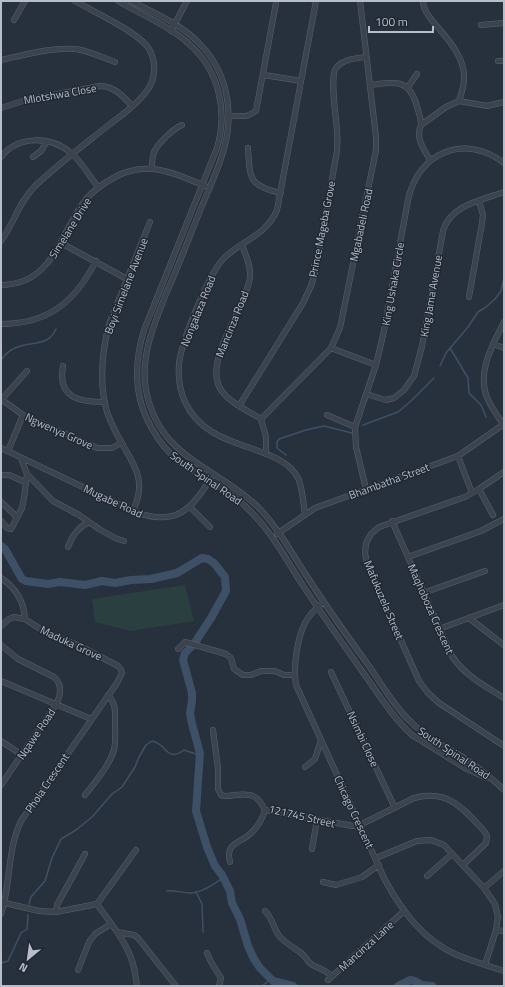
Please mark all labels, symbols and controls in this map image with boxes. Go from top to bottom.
scale bar [369,8,433,34]
text: 100 m [375,12,408,31]
street label: Mlotshwa Close [22,80,98,108]
street label: Prince Mageba Grove [305,179,339,279]
street label: Mgabadeli Road [345,187,377,263]
street label: Simelane Drive [45,194,95,262]
street label: Boyi Simelane Avenue [100,235,152,337]
street label: King Ushaka Circle [378,241,408,327]
street label: King Jama Avenue [416,253,446,338]
street label: Nongalaza Road [177,273,220,349]
street label: Mancinza Road [211,288,253,360]
street label: Ngwenya Grove [23,409,96,453]
street label: South Spinal Road [167,447,245,509]
street label: Bhambatha Street [346,459,432,503]
street label: Mugabe Road [81,480,145,522]
street label: Mafukuzela Street [360,558,408,642]
street label: Maqhoboza Crescent [404,561,458,657]
street label: Maduka Grove [37,622,105,664]
street label: Nqawe Road [13,705,59,763]
street label: Nsimbi Close [343,709,383,770]
street label: South Spinal Road [415,723,494,783]
street label: Phola Crescent [21,750,73,816]
street label: Chicago Crescent [330,773,378,851]
street label: 121745 Street [267,801,337,831]
street label: Mancinza Lane [335,917,397,975]
north arrow [8,939,48,979]
text: N [16,959,30,977]

